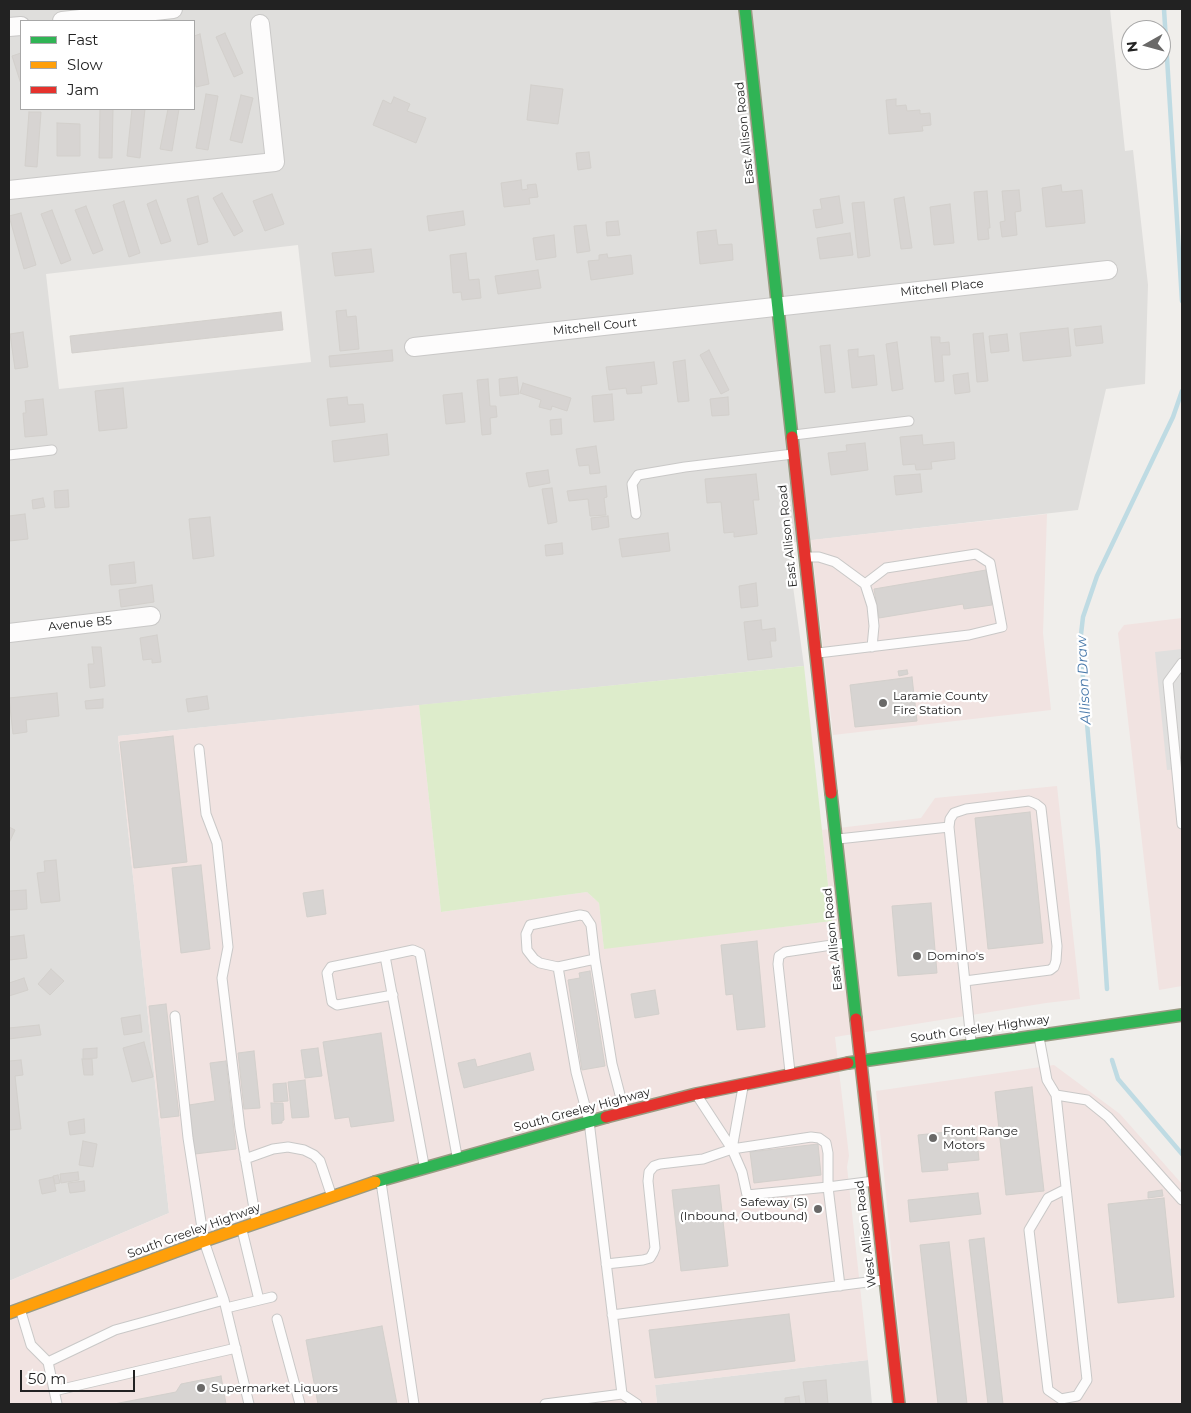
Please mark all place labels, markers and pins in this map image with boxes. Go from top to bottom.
place label: Laramie County Fire Station [893,689,988,717]
marker: Laramie County Fire Station [877,697,889,709]
place label: Domino's [927,949,984,963]
marker: Domino's [911,950,923,962]
place label: Front Range Motors [943,1124,1018,1152]
marker: Front Range Motors [927,1132,939,1144]
place label: Safeway (S) (Inbound, Outbound) [680,1195,808,1223]
marker: Safeway (S) (Inbound, Outbound) [812,1203,824,1215]
place label: Supermarket Liquors [211,1381,338,1395]
marker: Supermarket Liquors [195,1382,207,1394]

